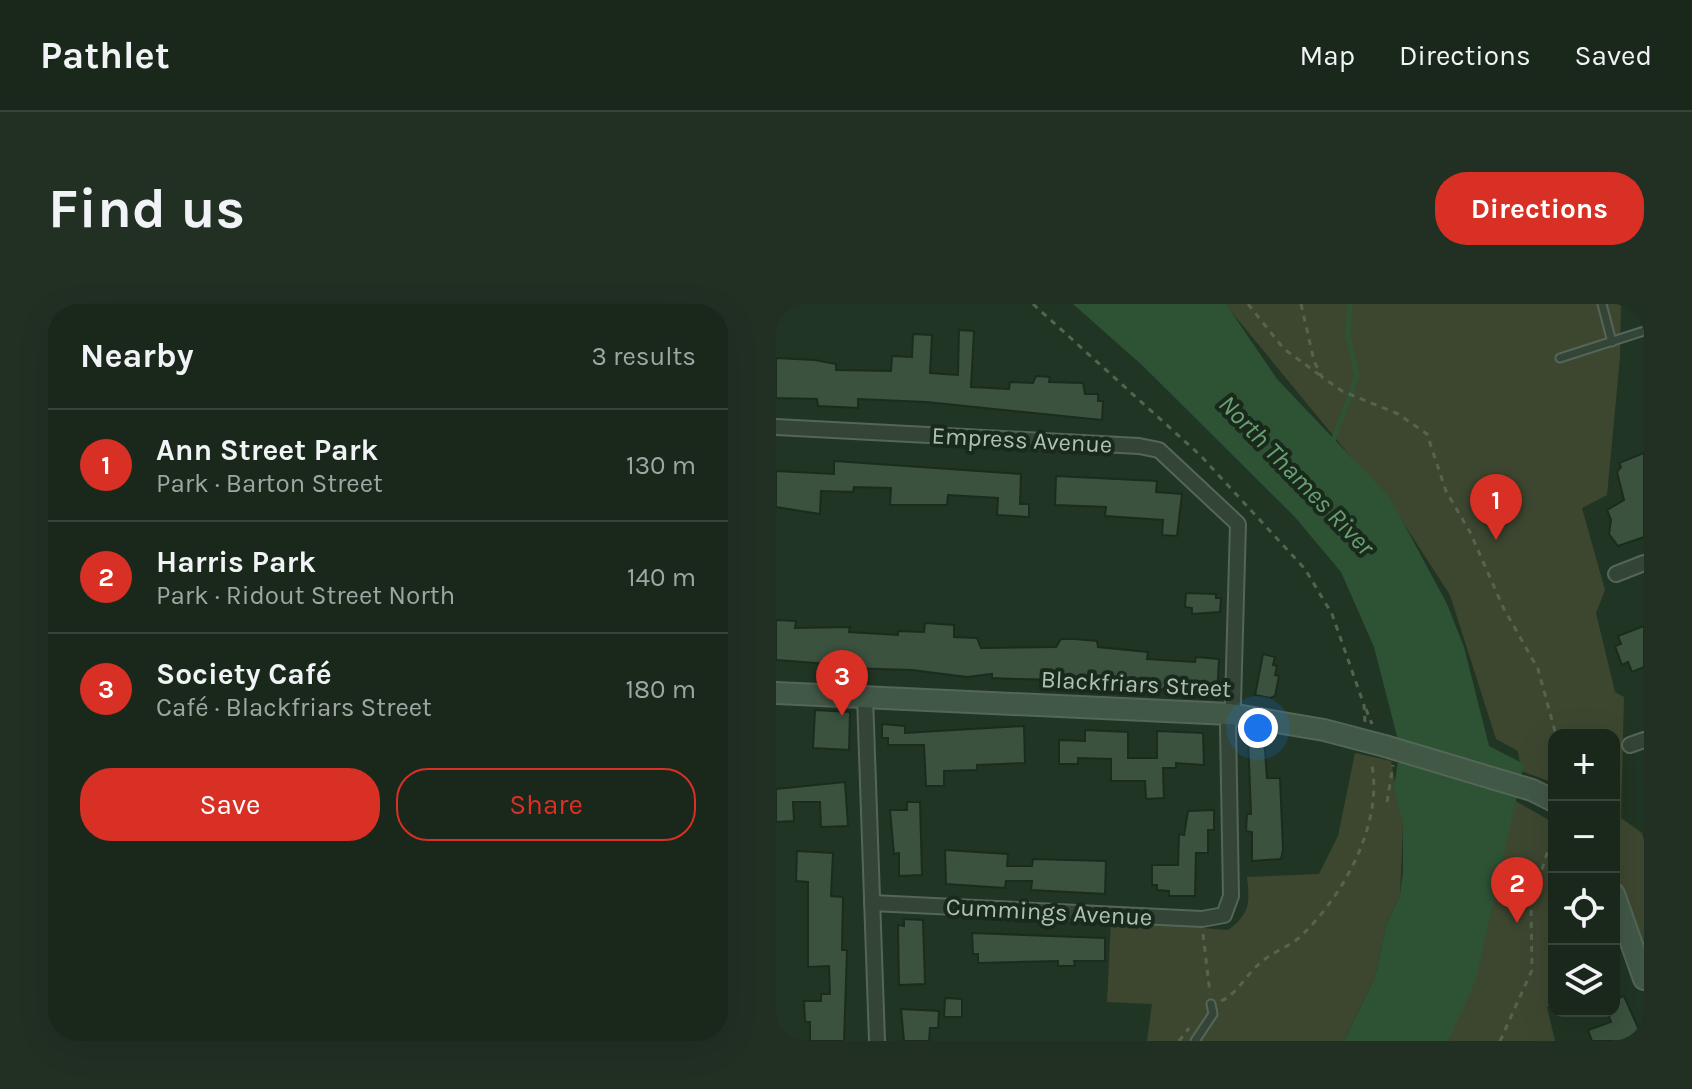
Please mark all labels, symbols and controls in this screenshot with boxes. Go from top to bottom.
text: Pathlet [40,33,170,78]
text: Map [1300,39,1355,72]
text: Directions [1399,39,1531,72]
text: Saved [1575,39,1652,72]
button: Directions [1435,172,1644,245]
text: Find us [48,176,245,241]
text: Nearby [80,336,194,376]
text: 3 results [592,341,696,372]
water label: North Thames River [1212,389,1382,563]
street label: Empress Avenue [931,421,1113,459]
text: Ann Street Park [156,432,378,468]
text: 1 [101,450,111,481]
text: 130 m [626,450,696,481]
text: Park · Barton Street [156,468,383,499]
pin: 1 [1470,474,1522,540]
text: Harris Park [156,544,316,580]
text: 2 [98,562,114,593]
text: 140 m [627,562,696,593]
text: Park · Ridout Street North [156,580,455,611]
pin: 3 [816,650,868,716]
text: Society Café [156,656,332,692]
street label: Blackfriars Street [1040,665,1232,703]
text: 3 [98,674,114,705]
text: 180 m [626,674,696,705]
text: Café · Blackfriars Street [156,692,432,723]
your location [1238,708,1278,748]
map controls [1548,729,1620,1017]
button: + [1548,729,1620,801]
button: Save [80,768,380,841]
button: Share [396,768,696,841]
button: − [1548,801,1620,873]
pin: 2 [1491,857,1543,923]
button: locate [1548,873,1620,945]
street label: Cummings Avenue [945,893,1153,931]
button: layers [1548,945,1620,1017]

